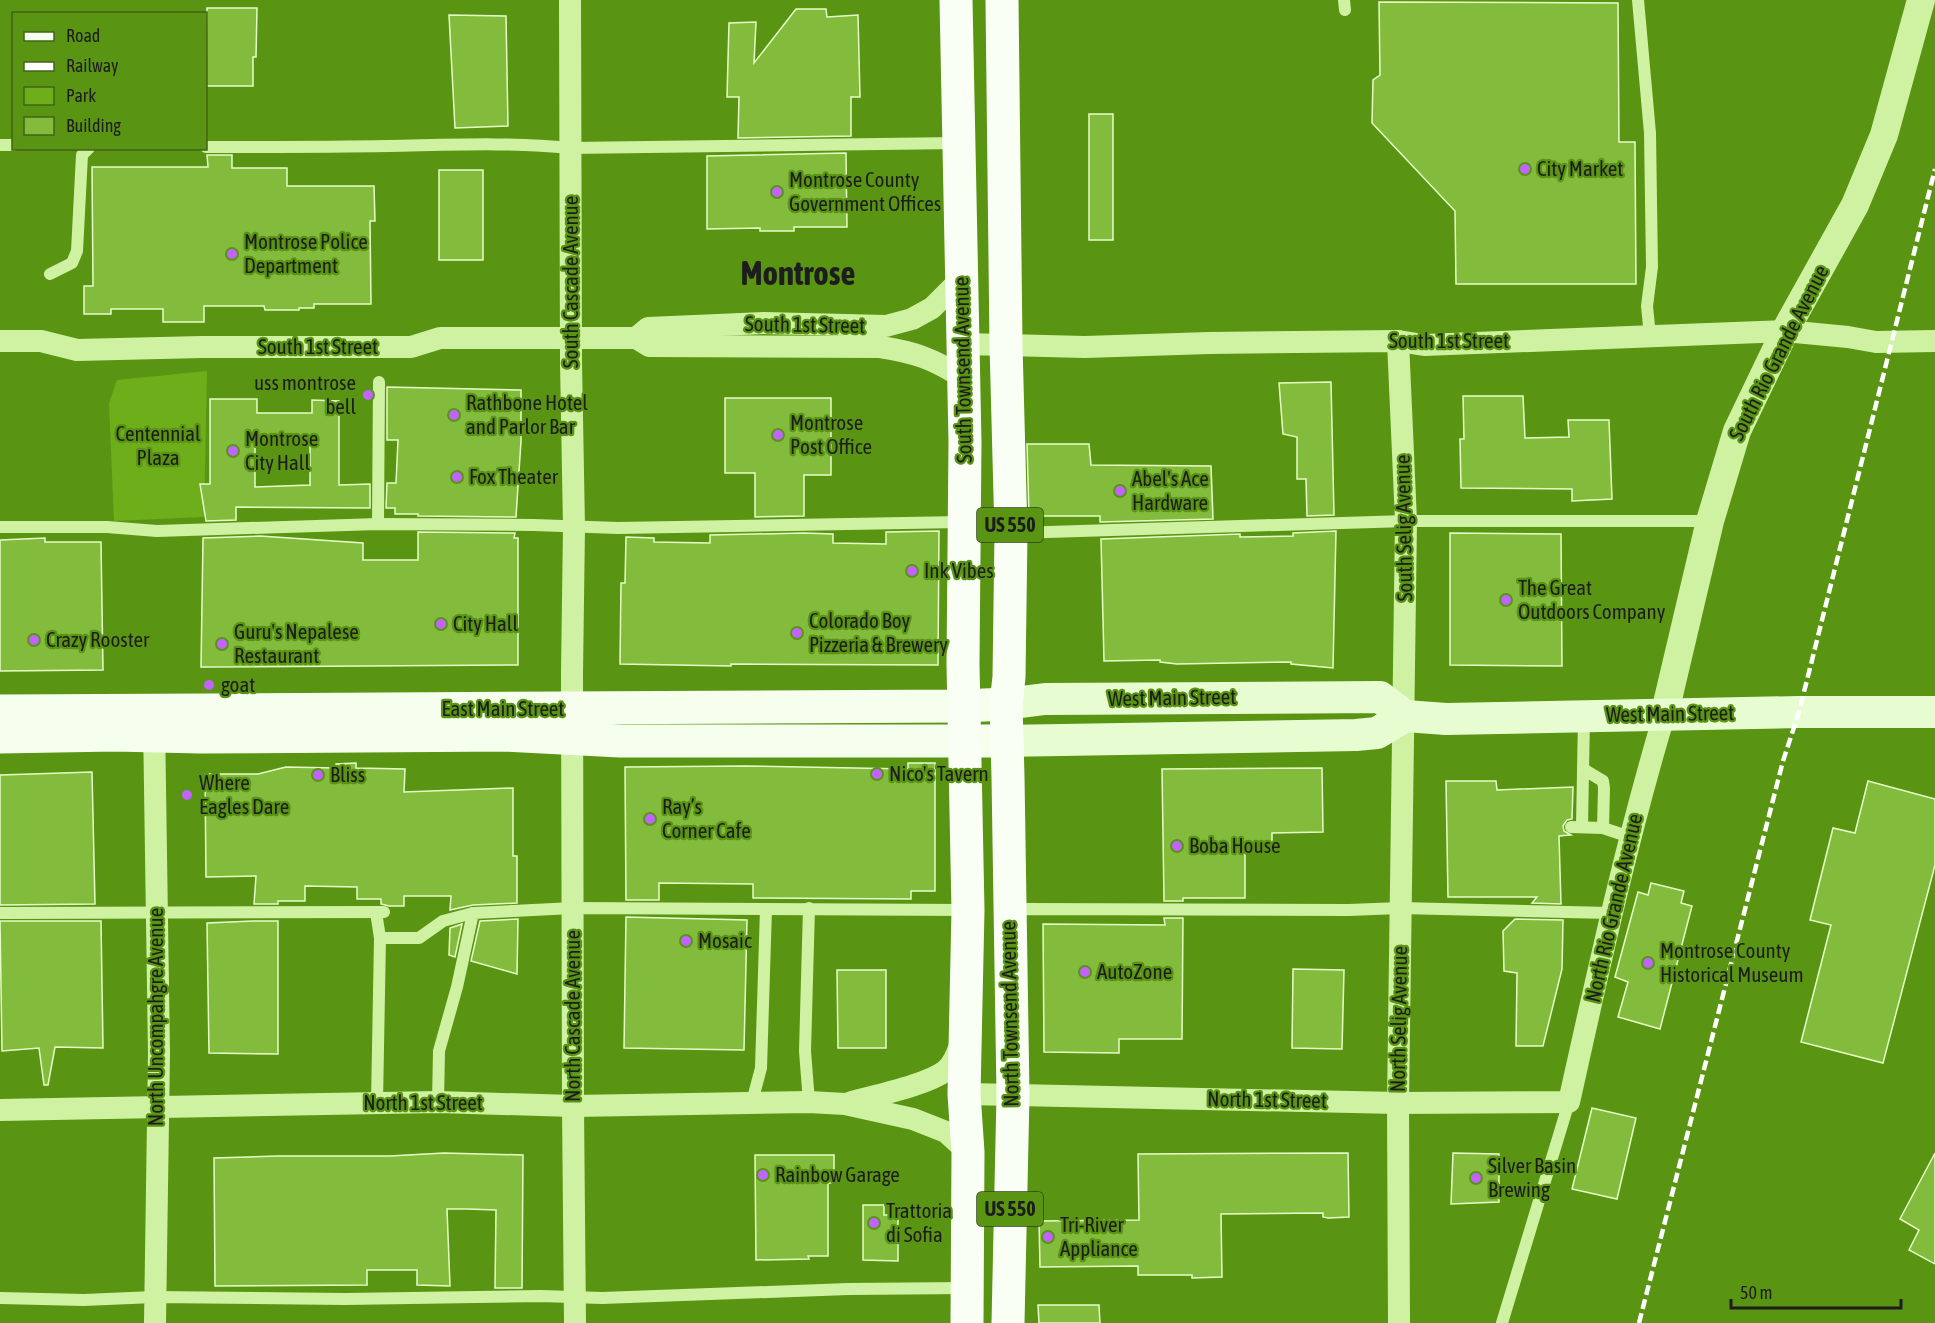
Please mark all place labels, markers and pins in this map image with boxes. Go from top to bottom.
place label: City Market [1537,156,1623,180]
marker: City Market [1518,162,1532,176]
place label: Montrose County Government Offices [789,167,941,215]
marker: Montrose County Government Offices [770,185,784,199]
place label: Montrose Police Department [244,229,368,277]
marker: Montrose Police Department [225,247,239,261]
place label: uss montrose bell [254,370,356,418]
marker: uss montrose bell [361,388,375,402]
place label: Rathbone Hotel and Parlor Bar [466,390,588,438]
marker: Rathbone Hotel and Parlor Bar [447,408,461,422]
place label: Montrose Post Office [790,410,872,458]
place label: Montrose City Hall [245,426,318,474]
marker: Montrose Post Office [771,428,785,442]
marker: Montrose City Hall [226,444,240,458]
place label: Fox Theater [469,464,559,488]
place label: Abel's Ace Hardware [1132,466,1209,514]
marker: Fox Theater [450,470,464,484]
marker: Abel's Ace Hardware [1113,484,1127,498]
place label: Ink Vibes [924,558,994,582]
marker: Ink Vibes [905,564,919,578]
place label: The Great Outdoors Company [1518,575,1666,623]
marker: The Great Outdoors Company [1499,593,1513,607]
place label: Colorado Boy Pizzeria & Brewery [809,608,948,656]
place label: City Hall [453,611,518,635]
marker: City Hall [434,617,448,631]
place label: Guru's Nepalese Restaurant [234,619,359,667]
marker: Colorado Boy Pizzeria & Brewery [790,626,804,640]
place label: Crazy Rooster [46,627,150,651]
marker: Crazy Rooster [27,633,41,647]
marker: Guru's Nepalese Restaurant [215,637,229,651]
place label: goat [221,672,255,696]
marker: goat [202,678,216,692]
place label: Nico's Tavern [889,761,989,785]
place label: Bliss [330,762,365,786]
marker: Nico's Tavern [870,767,884,781]
marker: Bliss [311,768,325,782]
place label: Where Eagles Dare [199,770,289,818]
marker: Where Eagles Dare [180,788,194,802]
place label: Ray’s Corner Cafe [662,794,751,842]
marker: Ray’s Corner Cafe [643,812,657,826]
place label: Boba House [1189,833,1281,857]
marker: Boba House [1170,839,1184,853]
place label: Mosaic [698,928,752,952]
marker: Mosaic [679,934,693,948]
place label: Montrose County Historical Museum [1660,938,1804,986]
marker: Montrose County Historical Museum [1641,956,1655,970]
place label: AutoZone [1097,959,1172,983]
marker: AutoZone [1078,965,1092,979]
place label: Silver Basin Brewing [1488,1153,1576,1201]
place label: Rainbow Garage [775,1162,900,1186]
marker: Rainbow Garage [756,1168,770,1182]
marker: Silver Basin Brewing [1469,1171,1483,1185]
place label: Trattoria di Sofia [886,1198,952,1246]
place label: Tri-River Appliance [1060,1212,1138,1260]
marker: Trattoria di Sofia [867,1216,881,1230]
marker: Tri-River Appliance [1041,1230,1055,1244]

